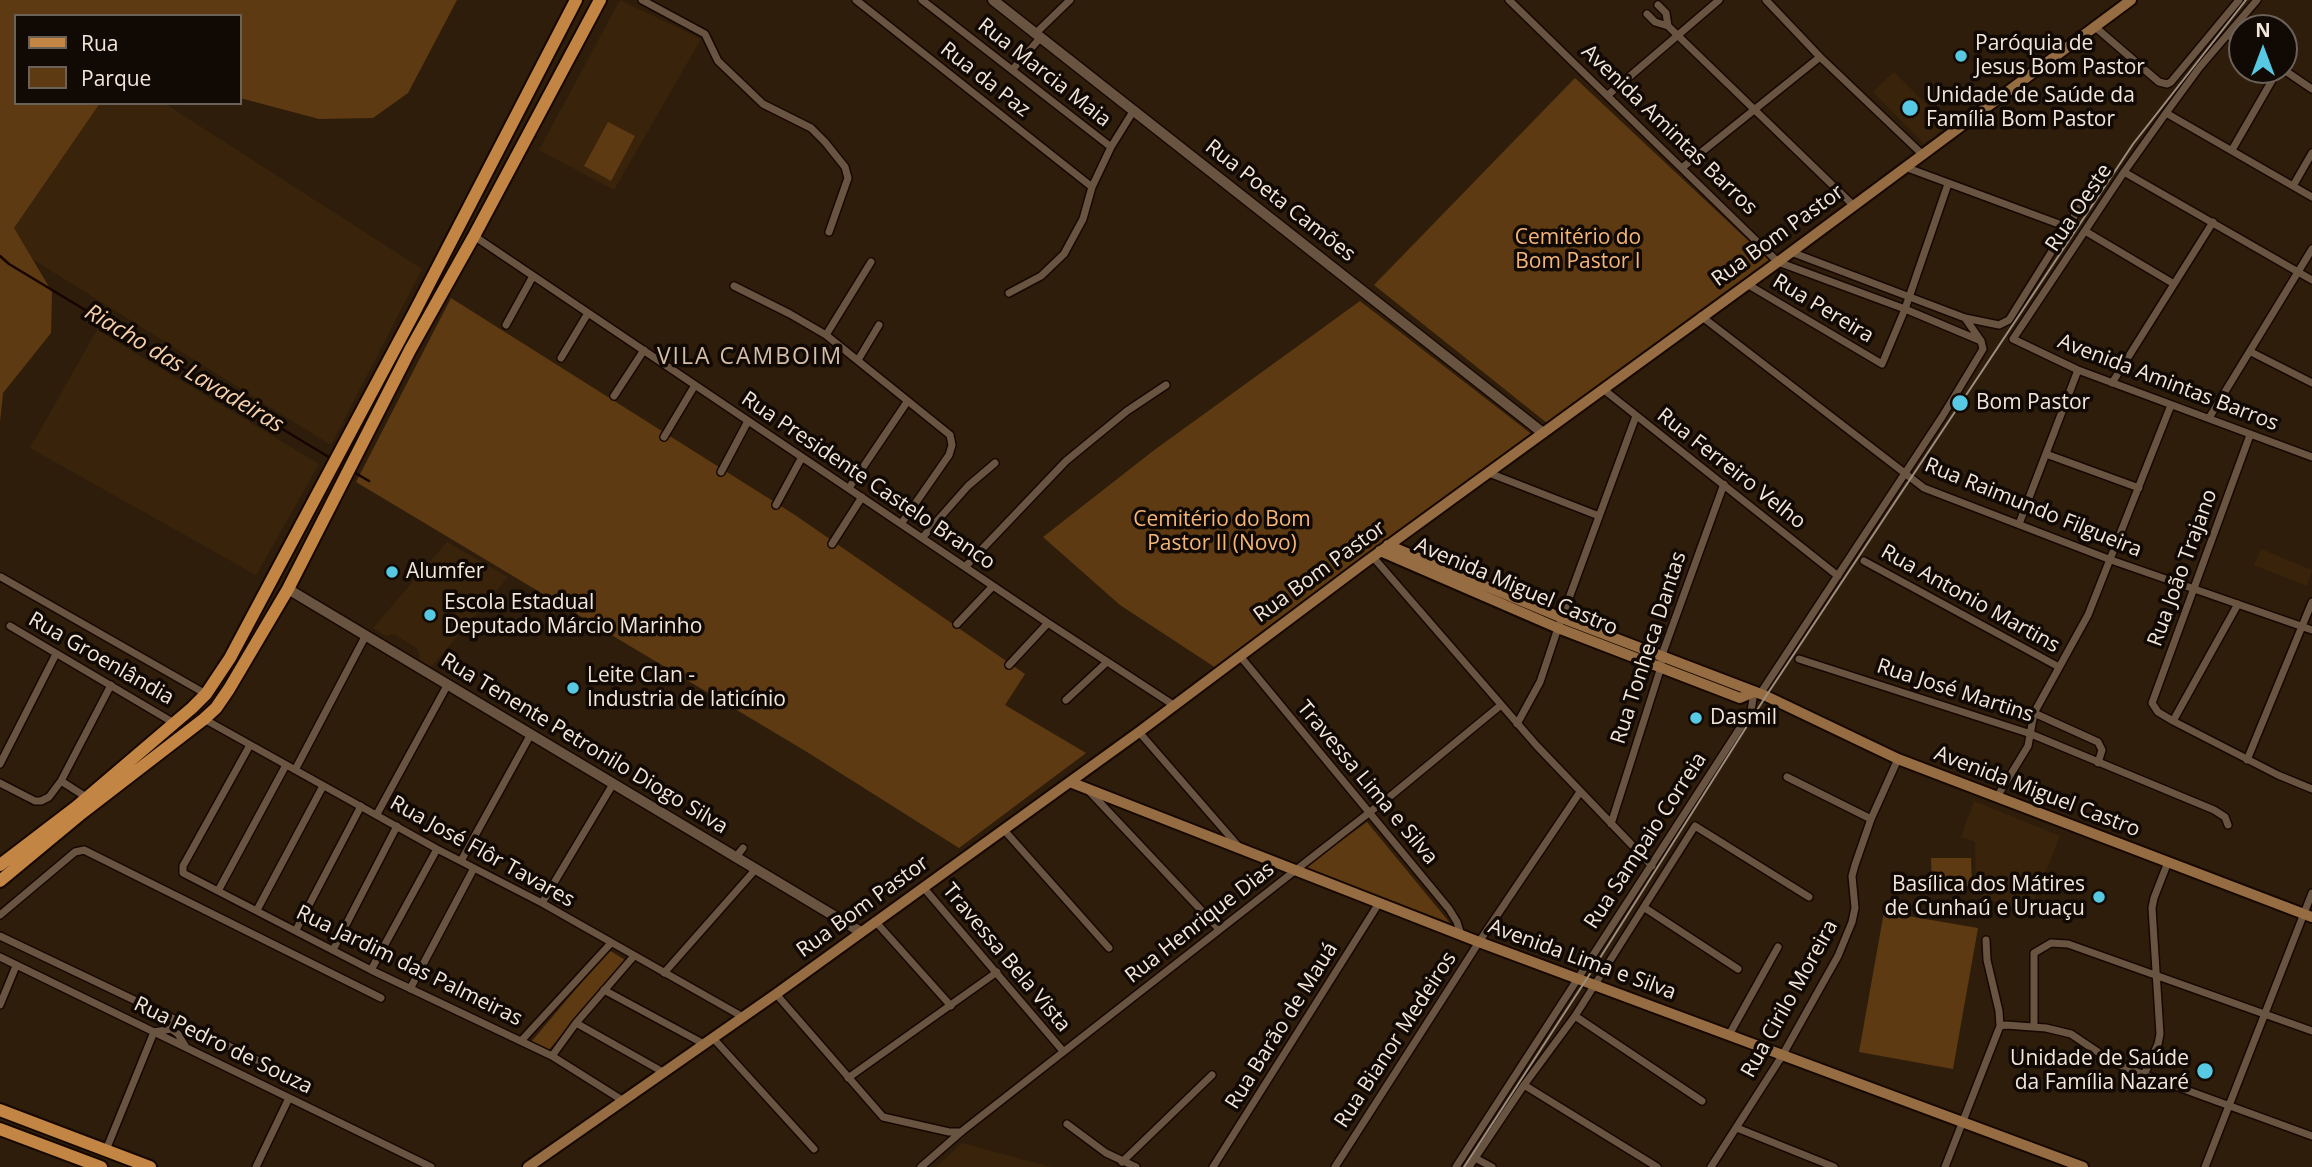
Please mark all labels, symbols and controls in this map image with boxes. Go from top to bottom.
street label: Rua Marcia Maia [972,13,1116,133]
legend [14,14,242,105]
north arrow [2228,14,2298,84]
text: N [2255,17,2271,43]
text: Rua [81,29,119,57]
place label: Paróquia de Jesus Bom Pastor [1975,31,2145,81]
street label: Rua da Paz [935,37,1035,123]
street label: Avenida Amintas Barros [1576,40,1762,220]
marker: Paróquia de Jesus Bom Pastor [1953,48,1969,64]
text: Parque [81,64,151,92]
place label: Unidade de Saúde da Família Bom Pastor [1926,83,2135,133]
marker: Unidade de Saúde da Família Bom Pastor [1900,98,1920,118]
street label: Rua Poeta Camões [1200,135,1360,267]
street label: Rua Oeste [2040,159,2118,257]
street label: Rua Bom Pastor [1707,180,1849,292]
park label: Cemitério do Bom Pastor I [1515,225,1641,275]
street label: Rua Pereira [1768,269,1878,349]
water label: Riacho das Lavadeiras [80,299,288,439]
street label: Avenida Amintas Barros [2054,329,2282,437]
district label: VILA CAMBOIM [658,343,842,371]
street label: Rua Presidente Castelo Branco [736,387,1000,575]
place label: Bom Pastor [1976,390,2090,416]
marker: Bom Pastor [1950,393,1970,413]
street label: Rua Ferreiro Velho [1652,403,1810,535]
street label: Rua Raimundo Filgueira [1921,453,2145,563]
street label: Rua João Trajano [2143,486,2223,650]
park label: Cemitério do Bom Pastor II (Novo) [1133,507,1311,557]
street label: Rua Bom Pastor [1249,516,1391,628]
street label: Avenida Miguel Castro [1411,533,1621,641]
street label: Rua Antonio Martins [1876,539,2064,659]
street label: Rua Tonheca Dantas [1606,549,1692,747]
place label: Alumfer [406,559,484,585]
marker: Alumfer [384,564,400,580]
place label: Escola Estadual Deputado Márcio Marinho [444,590,702,640]
street label: Rua Groenlândia [24,607,178,711]
marker: Escola Estadual Deputado Márcio Marinho [422,607,438,623]
street label: Rua Tenente Petronilo Diogo Silva [436,648,732,840]
street label: Rua José Martins [1873,654,2037,728]
place label: Leite Clan - Industria de laticínio [587,663,786,713]
marker: Leite Clan - Industria de laticínio [565,680,581,696]
street label: Travessa Lima e Silva [1291,696,1443,870]
place label: Dasmil [1710,705,1777,731]
marker: Dasmil [1688,710,1704,726]
street label: Avenida Miguel Castro [1931,741,2143,843]
street label: Rua Sampaio Correia [1580,748,1712,934]
street label: Rua José Flôr Tavares [385,791,579,913]
street label: Rua Bom Pastor [792,851,934,963]
street label: Rua Henrique Dias [1120,857,1280,989]
place label: Basílica dos Mátires de Cunhaú e Uruaçu [1884,872,2085,922]
street label: Travessa Bela Vista [937,879,1075,1037]
marker: Basílica dos Mátires de Cunhaú e Uruaçu [2091,889,2107,905]
street label: Rua Jardim das Palmeiras [292,900,526,1032]
street label: Avenida Lima e Silva [1485,914,1679,1006]
street label: Rua Cirilo Moreira [1736,916,1844,1082]
street label: Rua Barão de Mauá [1221,938,1343,1114]
street label: Rua Bianor Medeiros [1330,947,1462,1133]
street label: Rua Pedro de Souza [130,992,316,1100]
place label: Unidade de Saúde da Família Nazaré [2010,1046,2189,1096]
marker: Unidade de Saúde da Família Nazaré [2195,1061,2215,1081]

